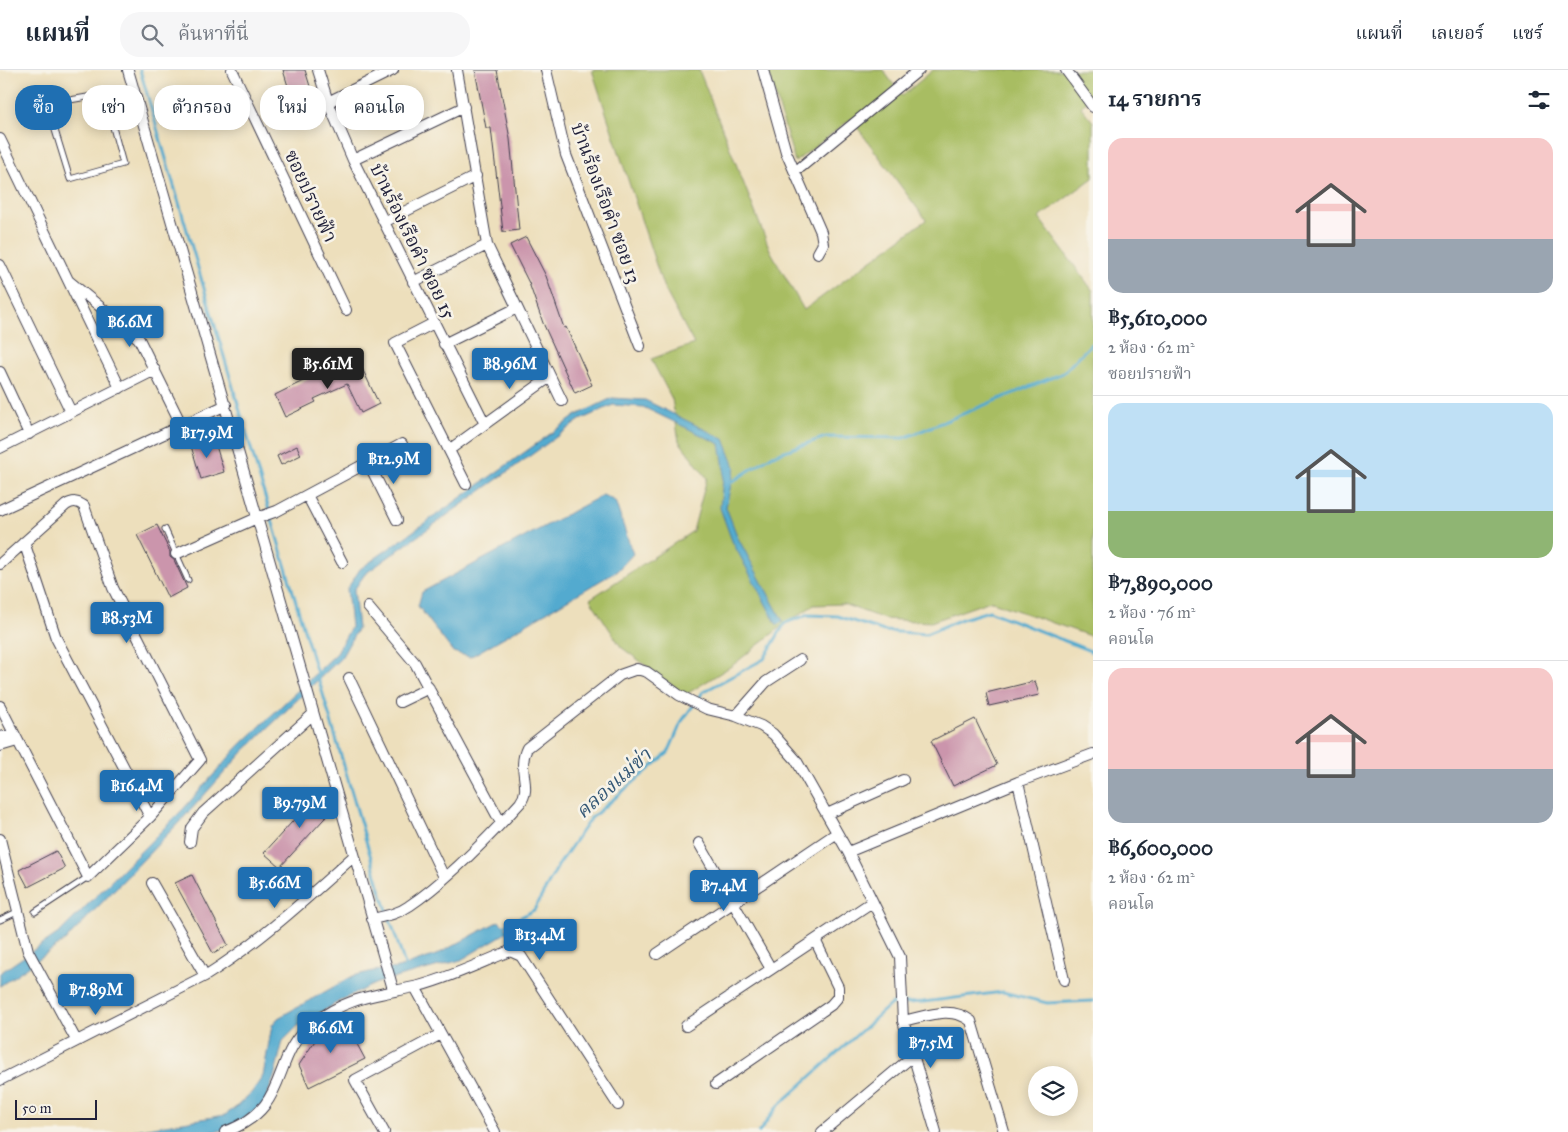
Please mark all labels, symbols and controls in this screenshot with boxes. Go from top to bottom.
search box [120,12,470,57]
text: แผนที่ [25,18,90,48]
icon: search [138,21,166,49]
text: ค้นหาที่นี่ [178,22,249,45]
text: แผนที่ [1355,22,1403,44]
text: เลเยอร์ [1431,22,1484,44]
text: แชร์ [1512,22,1543,44]
chip: ซื้อ [15,85,72,130]
chip: เช่า [82,85,144,130]
chip: ตัวกรอง [154,85,250,130]
chip: ใหม่ [260,85,326,130]
chip: คอนโด [336,85,424,130]
text: 14 รายการ [1108,86,1202,112]
icon: filters [1525,86,1553,114]
street label: บ้านร้องเรือคำ ซอย 13 [566,120,646,286]
street label: ซอยปรายฟ้า [280,146,342,246]
street label: บ้านร้องเรือคำ ซอย 15 [365,159,461,323]
icon: home [1286,170,1376,260]
text: ฿5,610,000 [1108,305,1208,331]
pin: ฿6.6M [95,306,165,348]
text: ฿6.6M [107,312,153,331]
text: 2 ห้อง · 62 m² [1108,338,1195,357]
pin: ฿5.61M [287,348,369,390]
pin: ฿8.96M [469,348,551,390]
text: ฿5.61M [303,354,353,373]
text: ฿8.96M [483,354,537,373]
text: ซอยปรายฟ้า [1108,364,1192,383]
pin: ฿17.9M [166,416,248,459]
text: ฿17.9M [181,423,233,442]
icon: home [1286,436,1376,526]
pin: ฿12.9M [353,442,435,485]
text: ฿12.9M [368,449,420,468]
text: ฿7,890,000 [1108,570,1213,596]
pin: ฿8.53M [86,602,168,644]
text: 2 ห้อง · 76 m² [1108,603,1195,622]
text: ฿8.53M [102,608,152,627]
text: คอนโด [1108,629,1154,648]
icon: home [1286,701,1376,791]
water label: คลองแม่ข่า [570,742,657,823]
pin: ฿16.4M [96,770,178,812]
text: ฿16.4M [111,776,163,795]
pin: ฿9.79M [259,786,341,829]
text: ฿9.79M [273,793,327,812]
text: ฿6,600,000 [1108,835,1213,861]
pin: ฿5.66M [234,866,316,909]
text: 2 ห้อง · 62 m² [1108,868,1195,887]
pin: ฿7.4M [689,870,759,912]
text: ฿5.66M [249,873,301,892]
text: ฿7.4M [701,876,747,895]
text: คอนโด [1108,894,1154,913]
pin: ฿13.4M [499,918,581,961]
text: ฿13.4M [515,925,565,944]
pin: ฿7.89M [55,974,137,1016]
text: ฿7.89M [69,980,123,999]
pin: ฿6.6M [296,1012,366,1054]
text: ฿6.6M [308,1018,354,1037]
pin: ฿7.5M [896,1026,966,1069]
text: ฿7.5M [909,1033,953,1052]
map controls [1028,1066,1078,1116]
button: layers [1028,1066,1078,1116]
scale bar [15,1097,98,1120]
text: 50 m [22,1100,51,1117]

